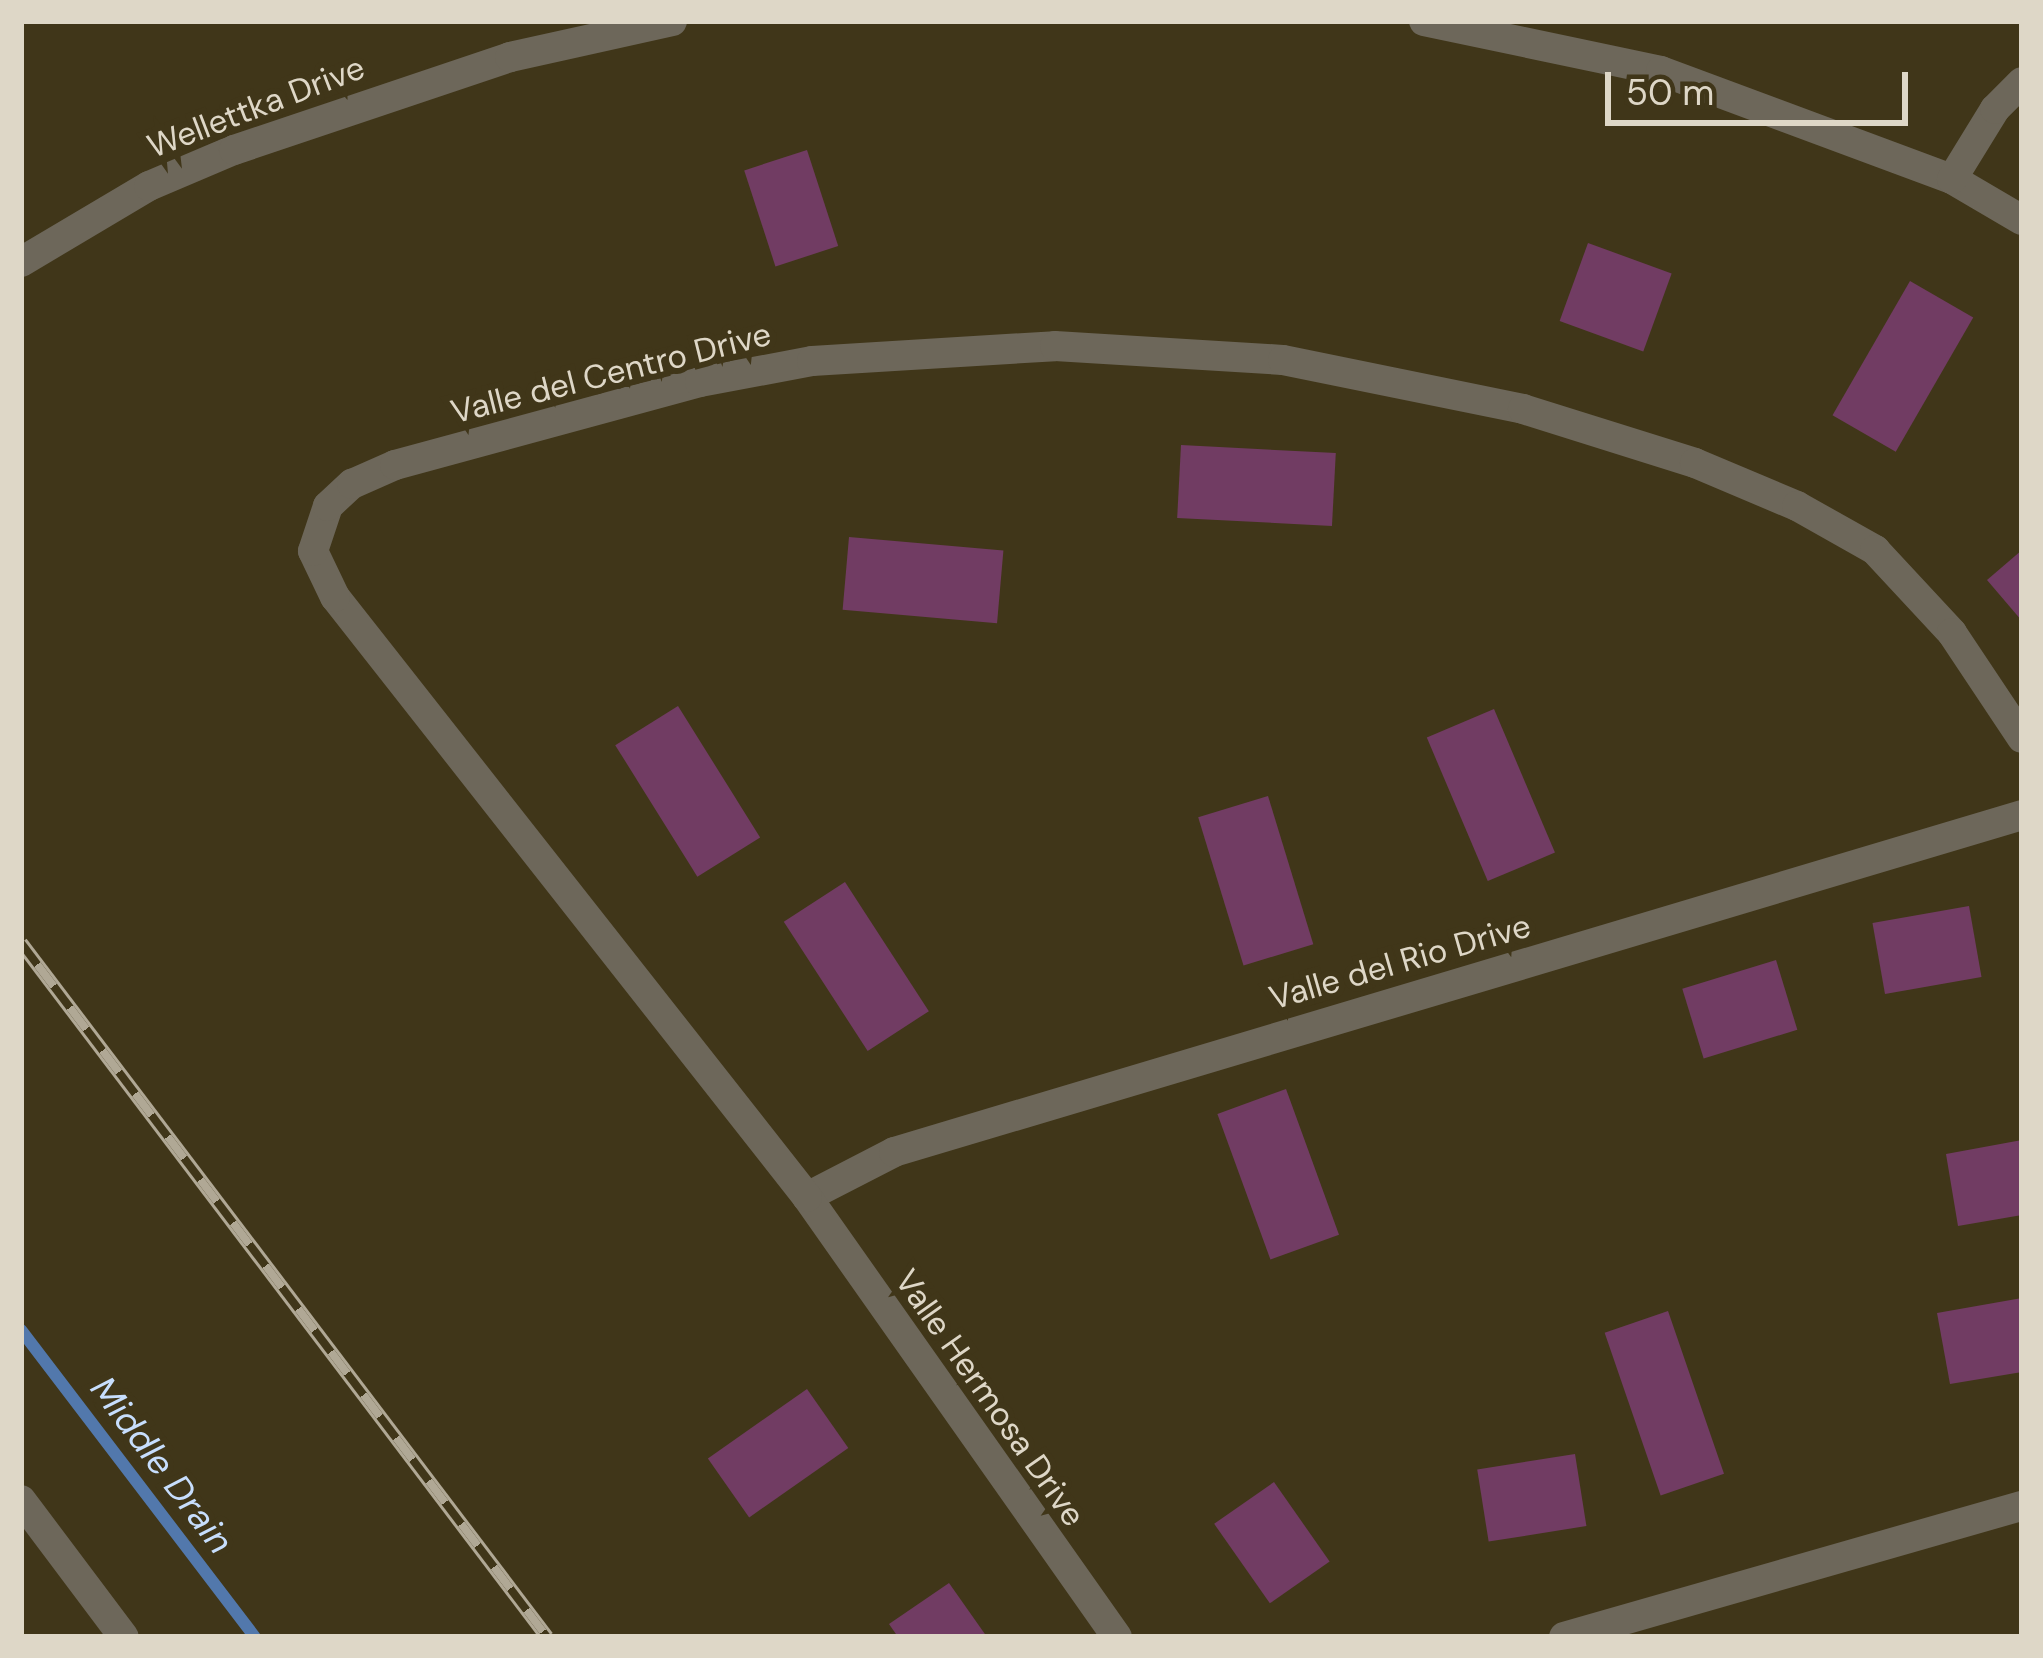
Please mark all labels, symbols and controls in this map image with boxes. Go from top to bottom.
street label: Wellettka Drive [142,47,370,167]
scale bar [1611,48,1914,122]
text: 50 m [1626,69,1714,116]
street label: Valle del Centro Drive [447,314,775,432]
street label: Valle del Rio Drive [1265,906,1535,1018]
street label: Valle Hermosa Drive [887,1262,1093,1534]
water label: Middle Drain [82,1368,242,1562]

